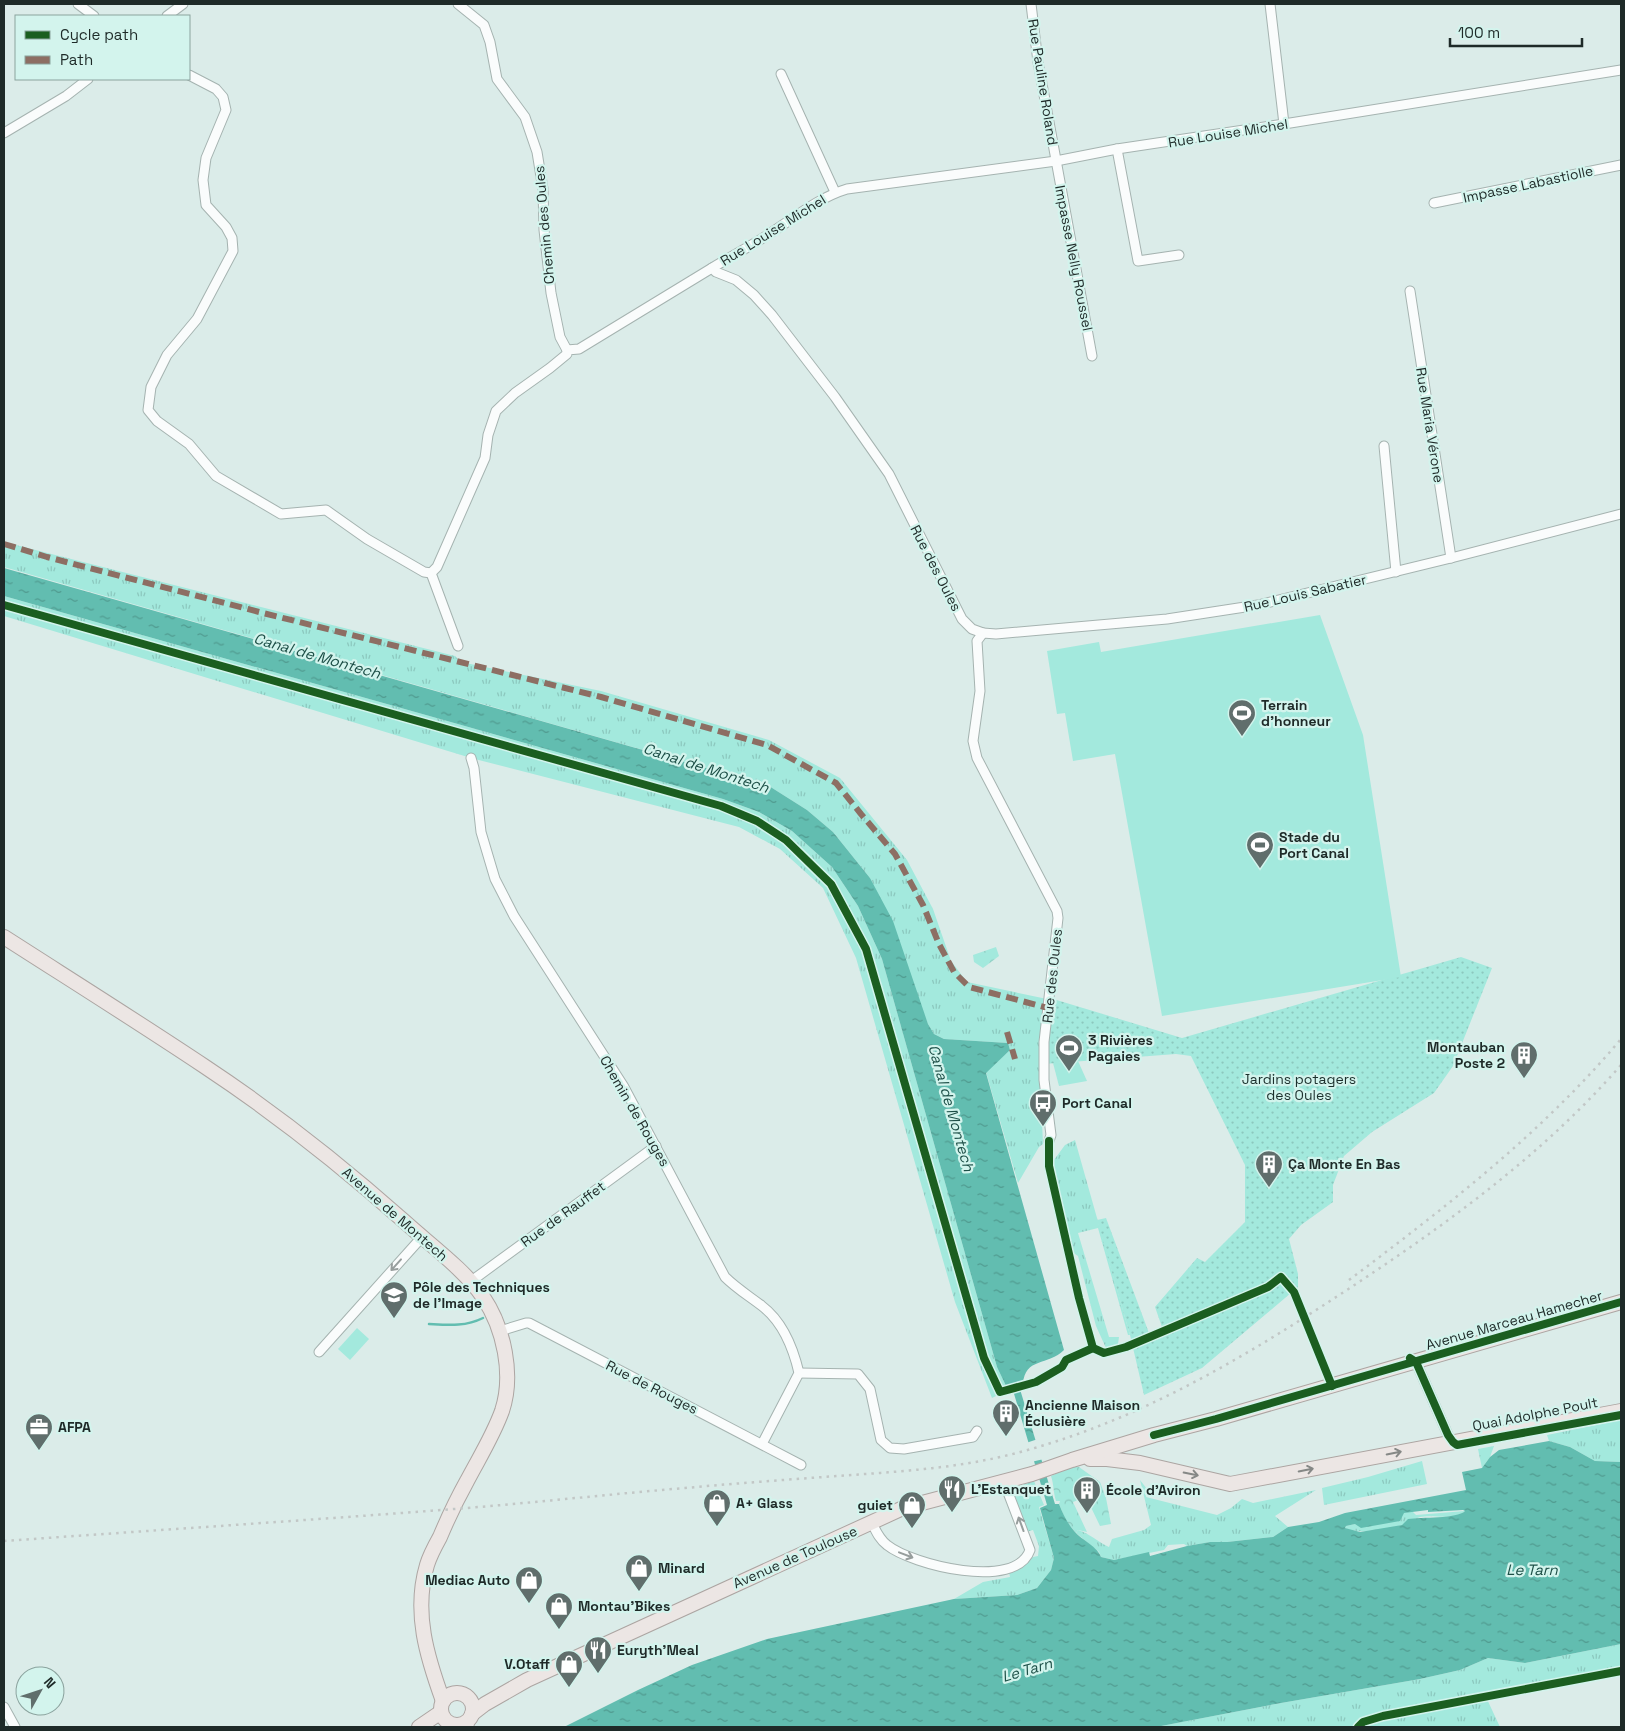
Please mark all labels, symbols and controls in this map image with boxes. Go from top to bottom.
legend [15,15,190,80]
scale bar [1450,15,1582,47]
street label: Rue Pauline Roland [1024,17,1062,147]
text: 100 m [1458,23,1500,42]
text: Cycle path [60,25,138,44]
text: Path [60,50,93,69]
street label: Rue Louise Michel [1167,115,1289,151]
street label: Impasse Labastiolle [1461,161,1595,207]
street label: Chemin des Oules [530,165,558,285]
street label: Impasse Nelly Roussel [1051,184,1097,332]
street label: Rue Louise Michel [717,190,829,270]
street label: Rue Maria Vérone [1412,366,1448,484]
street label: Rue des Oules [907,522,965,614]
street label: Rue Louis Sabatier [1242,570,1368,616]
water label: Canal de Montech [252,628,383,683]
place label: Terrain d'honneur [1261,696,1331,730]
sports icon: Terrain d'honneur [1227,698,1257,737]
water label: Canal de Montech [641,738,772,797]
place label: Stade du Port Canal [1279,828,1349,862]
sports icon: Stade du Port Canal [1245,830,1275,869]
street label: Rue des Oules [1038,928,1066,1024]
place label: 3 Rivières Pagaies [1088,1031,1153,1065]
sports icon: 3 Rivières Pagaies [1054,1033,1084,1072]
place label: Montauban Poste 2 [1427,1038,1505,1072]
building icon: Montauban Poste 2 [1509,1040,1539,1079]
water label: Canal de Montech [924,1042,979,1174]
street label: Chemin de Rouges [596,1052,674,1170]
park label: Jardins potagers des Oules [1242,1070,1356,1104]
bus stop icon: Port Canal [1028,1088,1058,1127]
place label: Port Canal [1062,1094,1132,1112]
building icon: Ça Monte En Bas [1254,1149,1284,1188]
place label: Ça Monte En Bas [1288,1155,1400,1173]
street label: Avenue de Montech [338,1163,452,1265]
street label: Rue de Rauffet [517,1177,609,1251]
one-way arrow [390,1259,402,1272]
place label: Pôle des Techniques de l'Image [413,1278,550,1312]
school or university icon: Pôle des Techniques de l'Image [379,1280,409,1319]
street label: Avenue Marceau Hamecher [1424,1286,1604,1354]
street label: Rue de Rouges [603,1356,701,1418]
street label: Quai Adolphe Poult [1471,1393,1599,1435]
place label: Ancienne Maison Éclusière [1025,1396,1140,1430]
building icon: Ancienne Maison Éclusière [991,1398,1021,1437]
office icon: AFPA [24,1412,54,1451]
place label: AFPA [58,1418,91,1436]
one-way arrow [1385,1448,1401,1458]
one-way arrow [1298,1464,1314,1474]
one-way arrow [1183,1470,1199,1479]
restaurant icon: L'Estanquet [937,1474,967,1513]
building icon: École d'Aviron [1072,1475,1102,1514]
place label: L'Estanquet [971,1480,1051,1498]
place label: École d'Aviron [1106,1481,1201,1499]
shop icon: A+ Glass [702,1488,732,1527]
shop icon: guiet [897,1490,927,1529]
place label: A+ Glass [736,1494,793,1512]
place label: guiet [857,1496,893,1514]
one-way arrow [1016,1517,1025,1532]
street label: Avenue de Toulouse [730,1522,860,1592]
one-way arrow [898,1551,913,1560]
shop icon: Minard [624,1553,654,1592]
place label: Minard [658,1559,705,1577]
water label: Le Tarn [1506,1560,1559,1579]
shop icon: Mediac Auto [514,1565,544,1604]
place label: Mediac Auto [425,1571,510,1589]
shop icon: Montau'Bikes [544,1591,574,1630]
place label: Montau'Bikes [578,1597,670,1615]
restaurant icon: Euryth'Meal [583,1635,613,1674]
place label: Euryth'Meal [617,1641,699,1659]
shop icon: V.Otaff [554,1649,584,1688]
water label: Le Tarn [999,1653,1055,1686]
place label: V.Otaff [504,1655,550,1673]
north arrow [15,1666,65,1716]
text: N [40,1673,60,1692]

